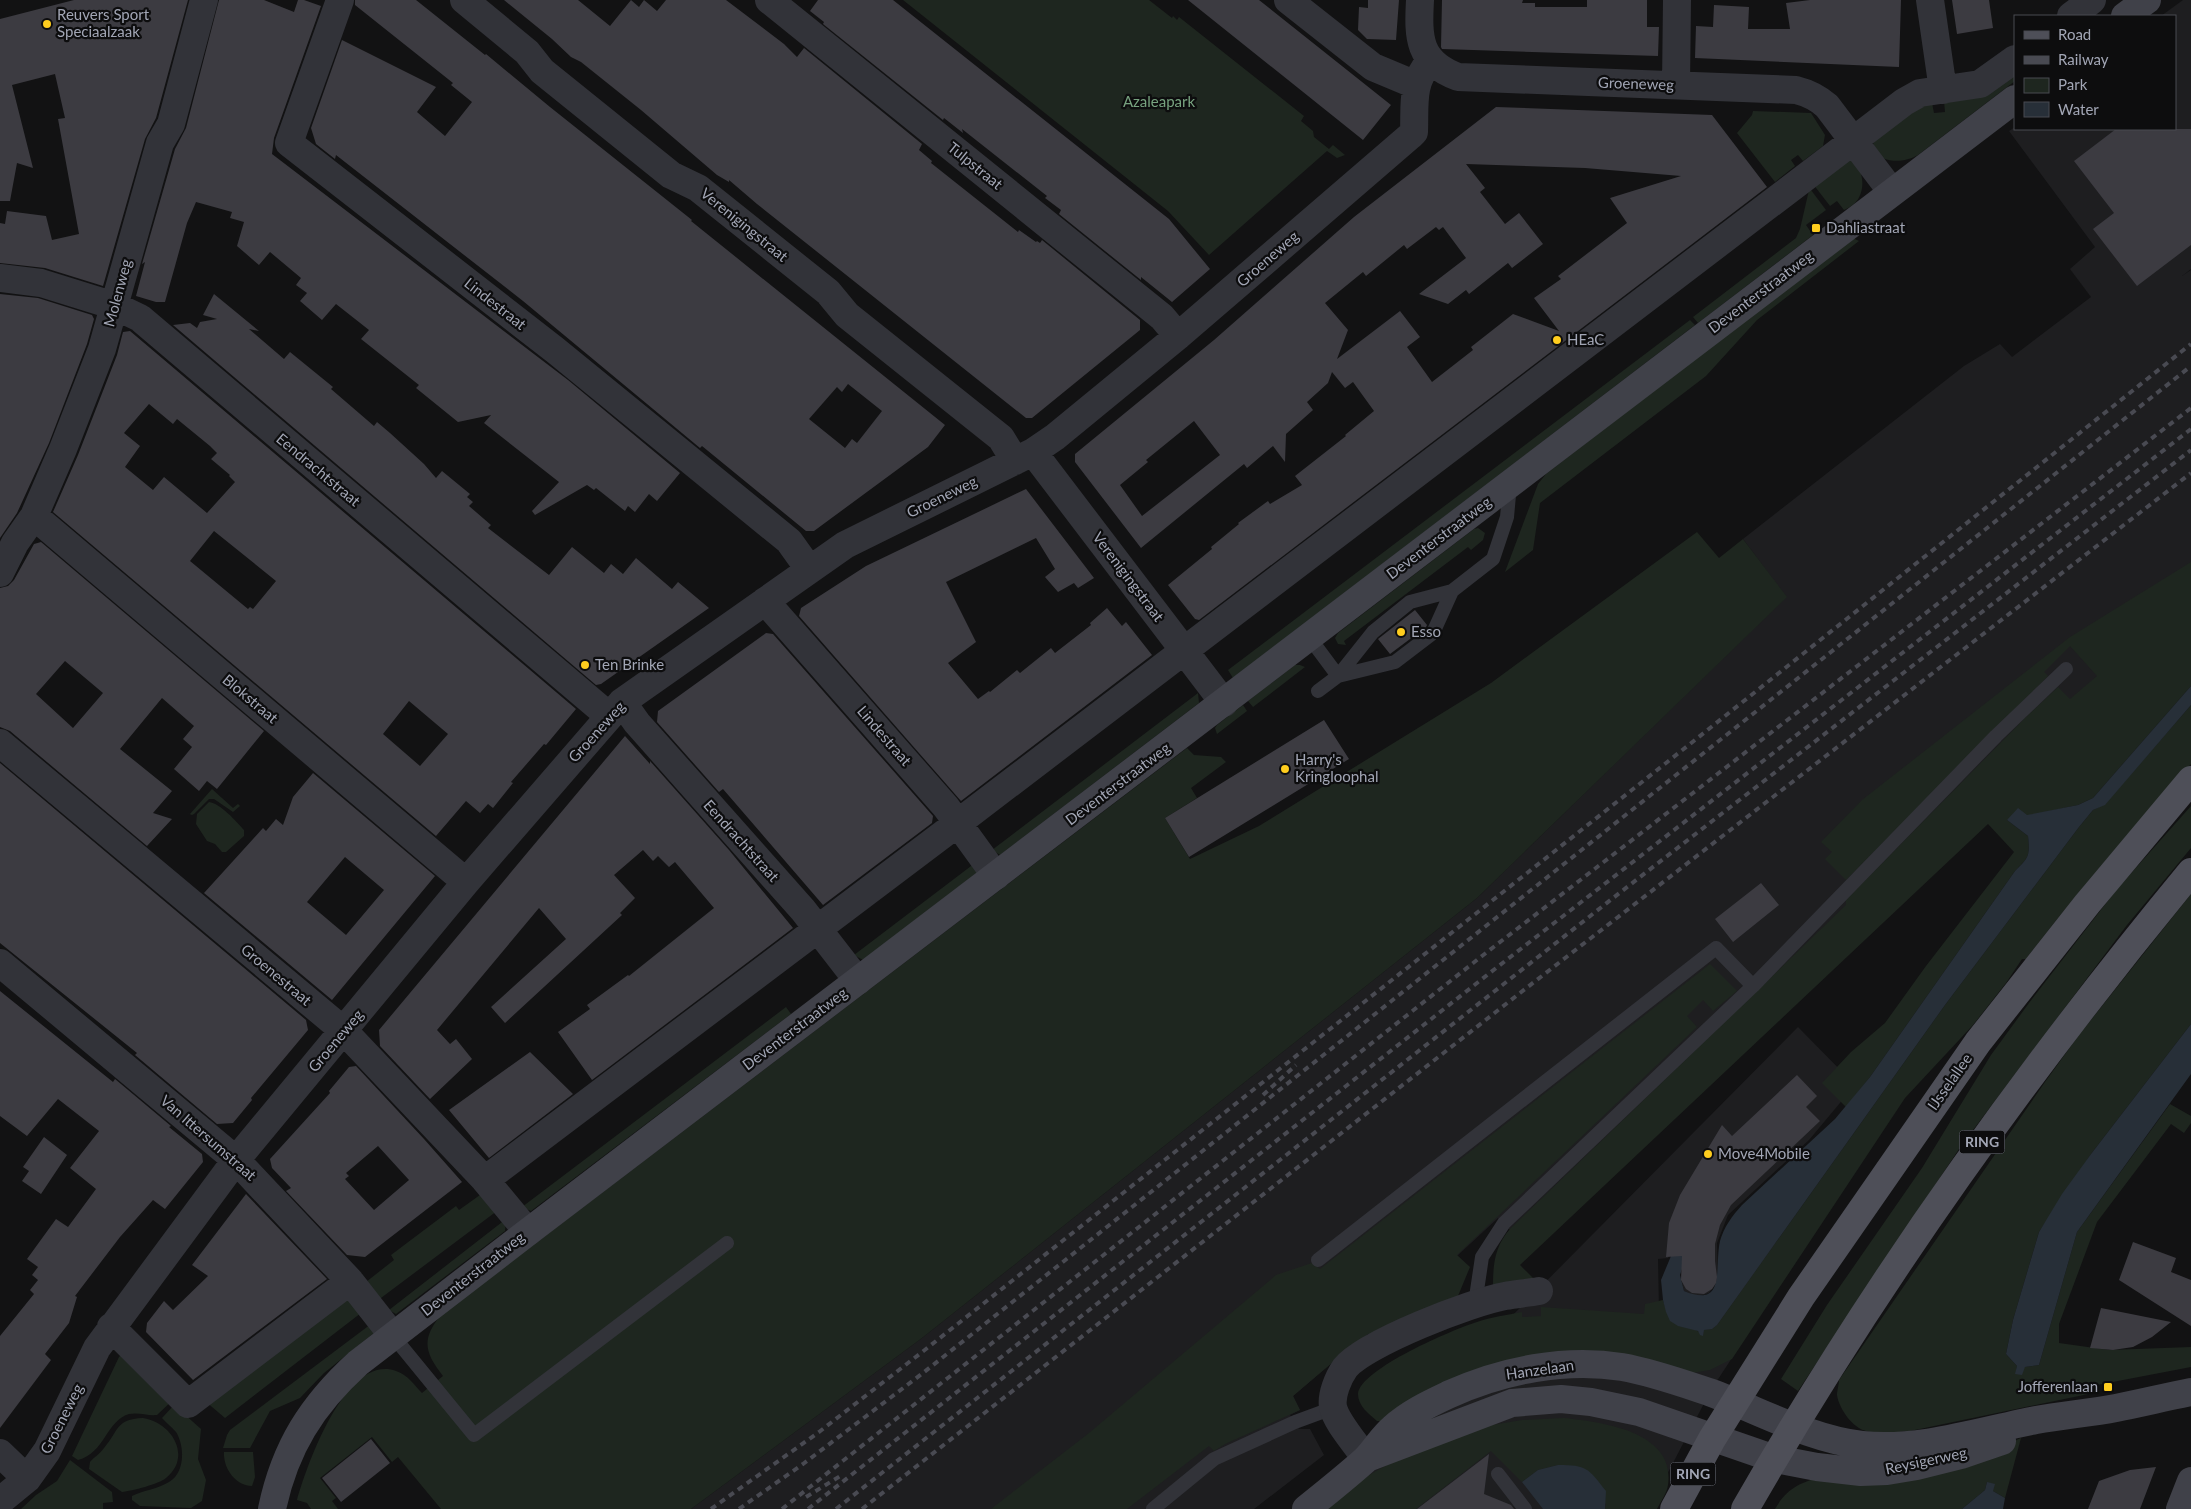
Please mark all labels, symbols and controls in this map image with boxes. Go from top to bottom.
place label: Reuvers Sport Speciaalzaak [57,5,150,40]
legend [2014,15,2176,130]
marker: Reuvers Sport Speciaalzaak [41,18,53,30]
text: Road [2058,25,2091,43]
text: Railway [2058,50,2109,68]
street label: Groeneweg [1598,73,1675,93]
text: Park [2058,75,2088,93]
park label: Azaleapark [1123,92,1196,110]
text: Water [2058,100,2099,118]
street label: Tulpstraat [945,138,1007,193]
street label: Verenigingstraat [697,184,792,265]
place label: Dahliastraat [1826,218,1906,236]
marker: Dahliastraat [1810,222,1822,234]
street label: Groeneweg [1233,226,1302,290]
street label: Deventerstraatweg [1705,246,1816,336]
street label: Molenweg [99,257,135,329]
street label: Lindestraat [461,274,531,333]
place label: HEaC [1567,330,1604,348]
marker: HEaC [1551,334,1563,346]
street label: Eendrachtstraat [273,429,365,510]
street label: Groeneweg [903,471,980,521]
street label: Deventerstraatweg [1383,492,1494,582]
street label: Verenigingstraat [1089,528,1169,625]
place label: Esso [1411,622,1441,640]
marker: Esso [1395,626,1407,638]
place label: Ten Brinke [595,655,664,673]
marker: Ten Brinke [579,659,591,671]
street label: Blokstraat [219,670,282,727]
street label: Groeneweg [564,697,629,766]
street label: Lindestraat [854,702,916,769]
street label: Deventerstraatweg [1062,738,1173,828]
place label: Harry's Kringloophal [1295,750,1379,785]
marker: Harry's Kringloophal [1279,763,1291,775]
street label: Eendrachtstraat [700,796,784,885]
street label: Groenestraat [238,940,316,1009]
street label: Deventerstraatweg [739,983,850,1073]
street label: Groeneweg [304,1005,367,1075]
street label: IJsselallee [1923,1050,1975,1113]
street label: Van Ittersumstraat [157,1091,261,1184]
road number: RING [1960,1130,2004,1154]
place label: Move4Mobile [1718,1144,1810,1162]
marker: Move4Mobile [1702,1148,1714,1160]
street label: Deventerstraatweg [417,1227,528,1319]
street label: Hanzelaan [1505,1355,1575,1383]
place label: Jofferenlaan [2018,1377,2098,1395]
street label: Groeneweg [36,1380,86,1457]
marker: Jofferenlaan [2102,1381,2114,1393]
street label: Reysigerweg [1883,1443,1968,1477]
road number: RING [1670,1462,1716,1486]

